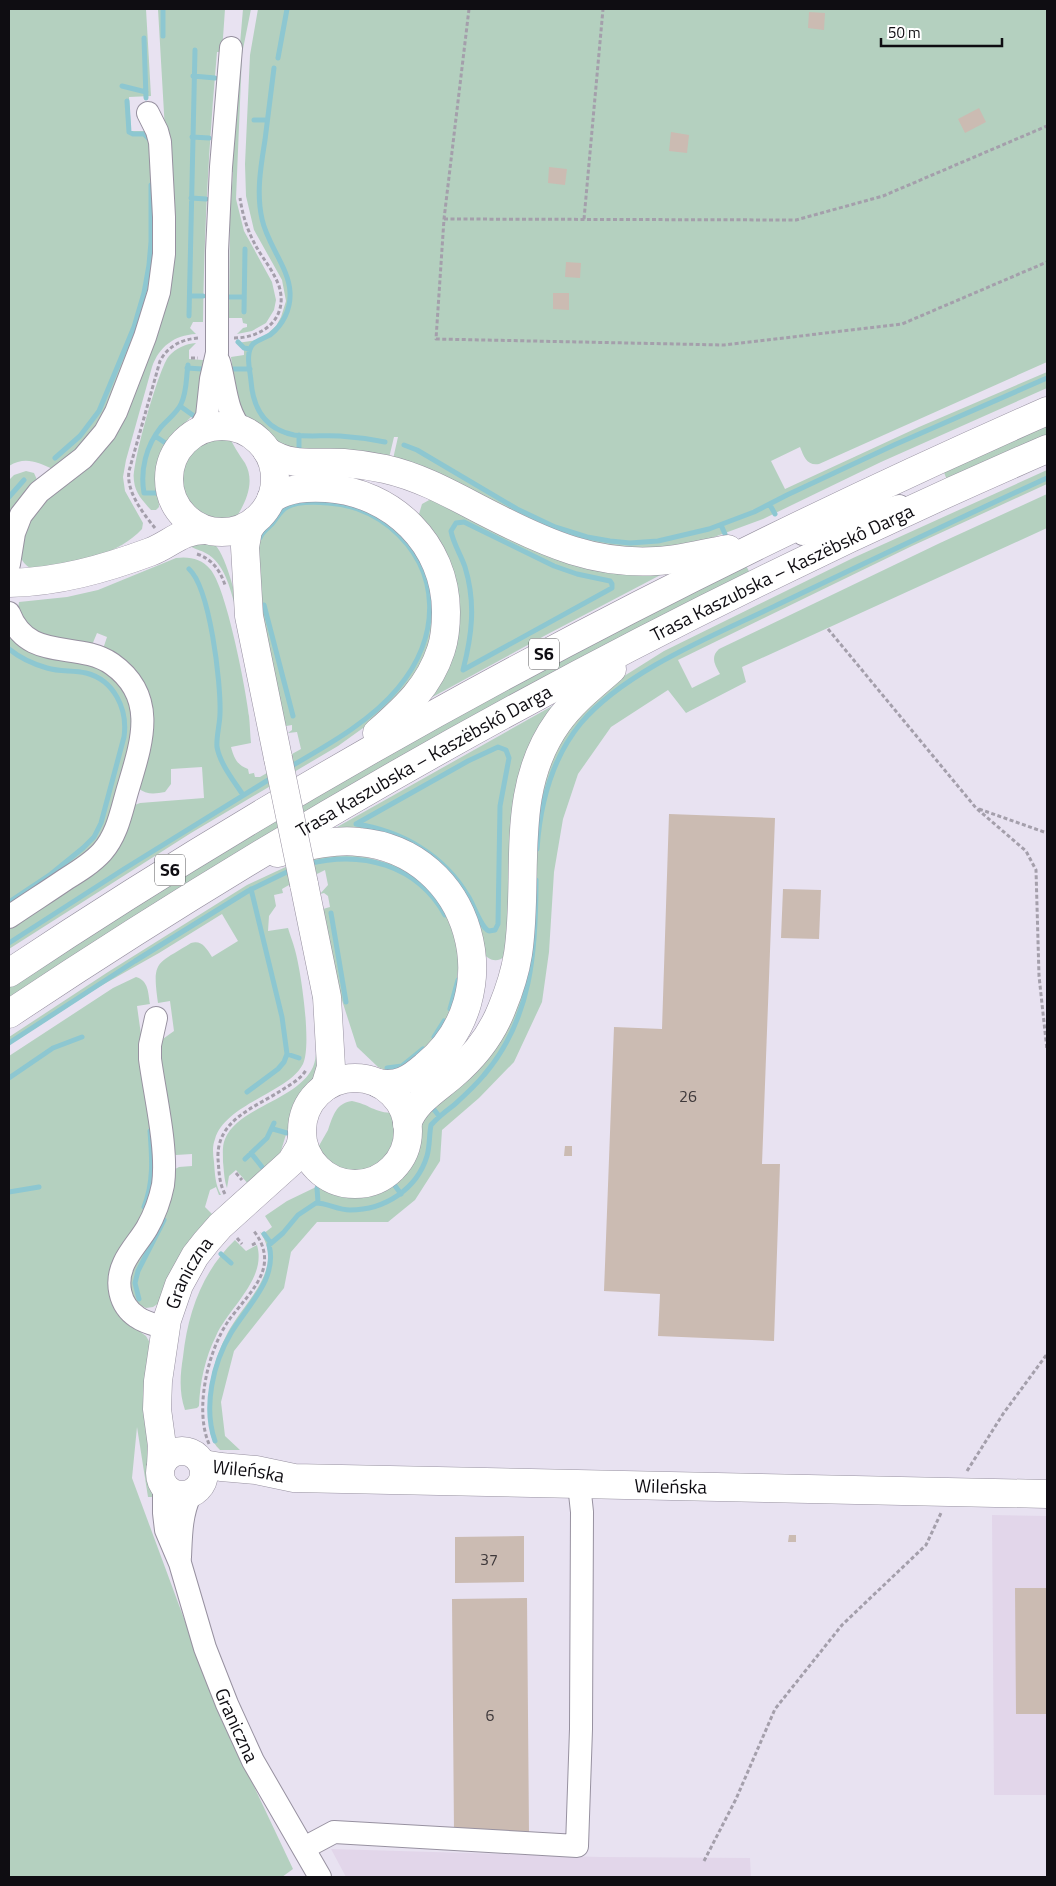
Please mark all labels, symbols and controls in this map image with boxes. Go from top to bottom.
scale bar [881,15,1002,47]
text: 50 m [888,21,921,44]
street label: Trasa Kaszubska – Kaszëbskô Darga [645,495,919,648]
road number: S6 [529,639,559,670]
street label: Trasa Kaszubska – Kaszëbskô Darga [290,676,557,844]
road number: S6 [155,854,185,886]
house number: 26 [679,1084,697,1108]
street label: Graniczna [157,1230,219,1313]
street label: Wileńska [210,1451,288,1490]
street label: Wileńska [634,1470,708,1501]
house number: 37 [480,1547,498,1571]
street label: Graniczna [208,1683,267,1767]
house number: 6 [486,1703,495,1727]

